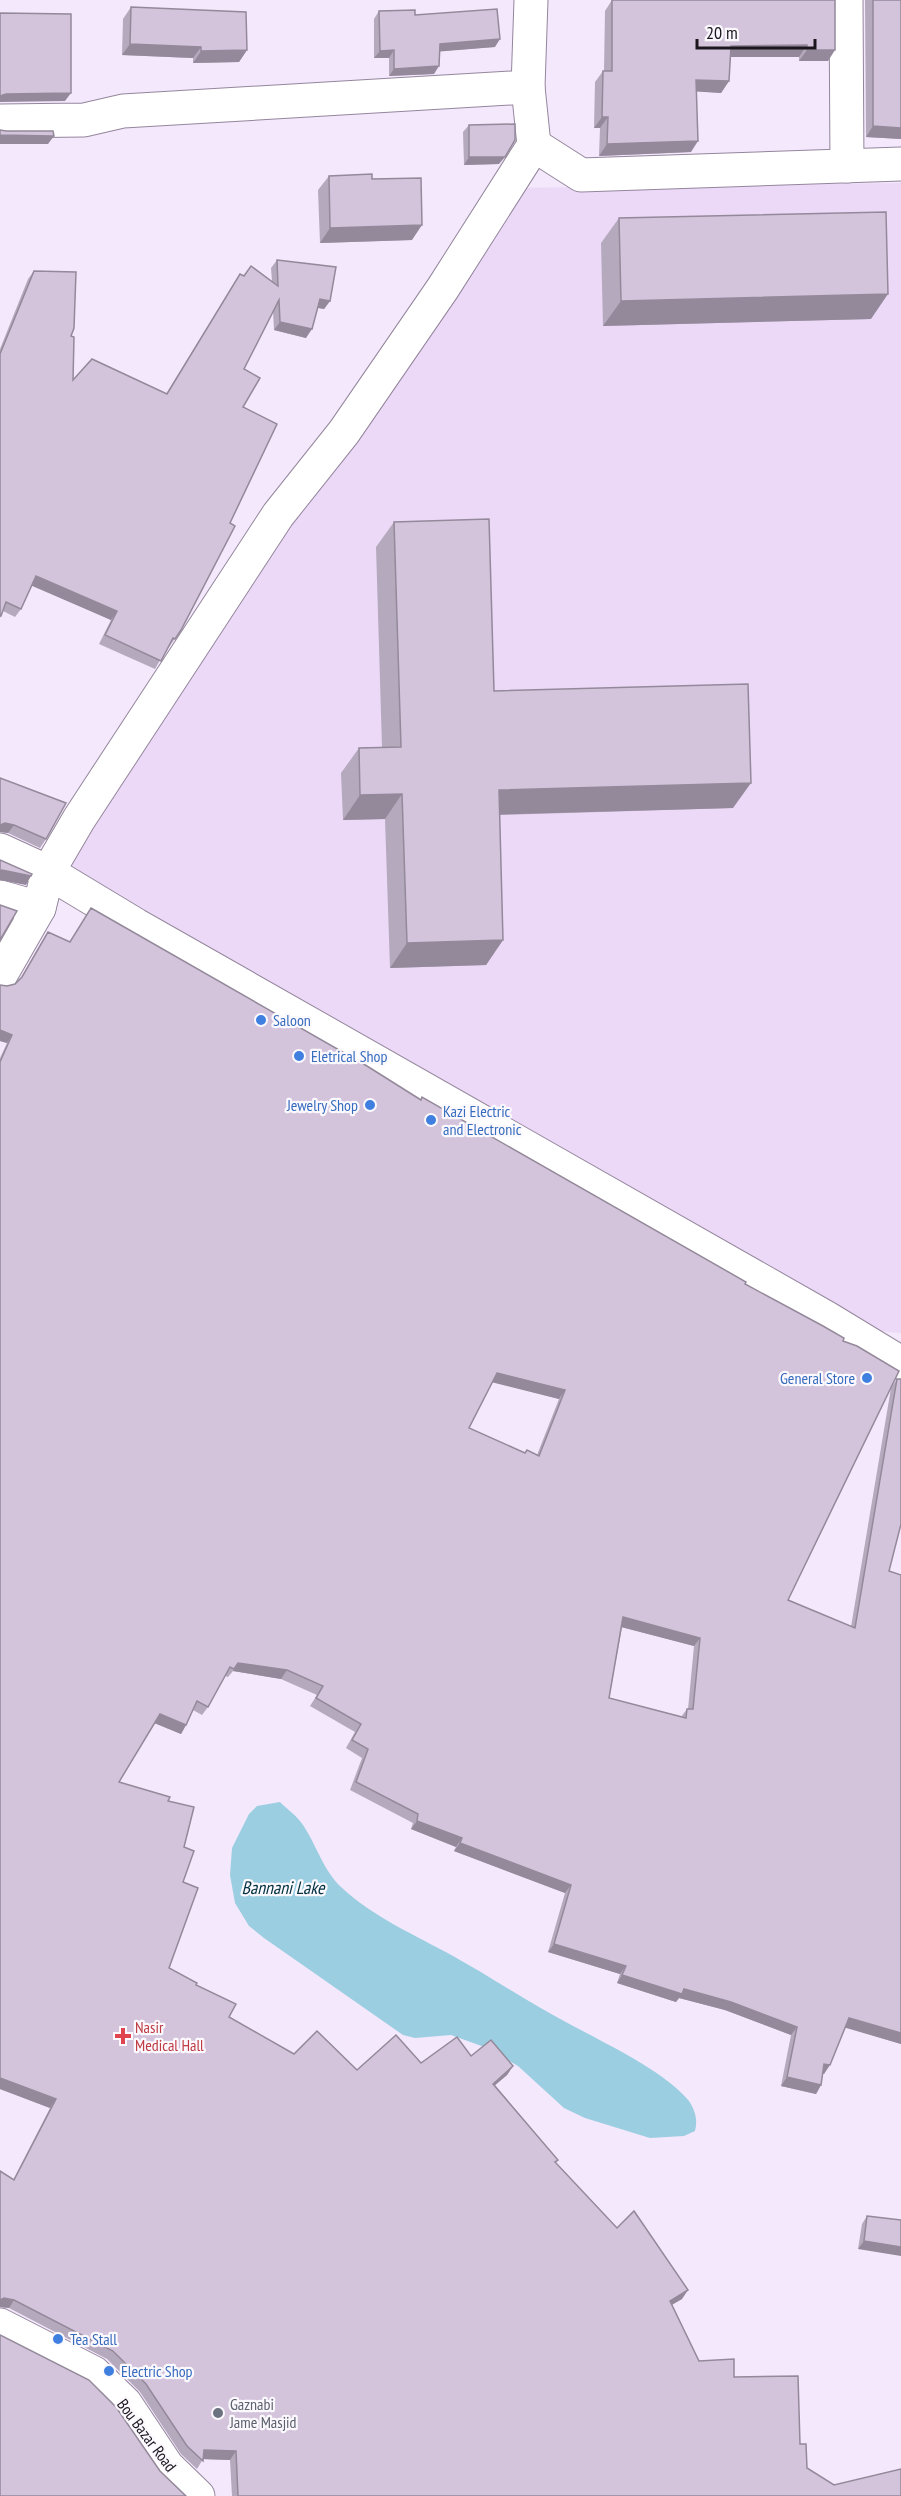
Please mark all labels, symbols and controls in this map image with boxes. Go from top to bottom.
scale bar [697,12,816,50]
text: 20 m [706,21,738,44]
place label: Saloon [273,1010,311,1030]
marker: Saloon [254,1013,268,1027]
place label: Eletrical Shop [311,1046,387,1066]
marker: Eletrical Shop [292,1049,306,1063]
place label: Jewelry Shop [286,1095,358,1115]
marker: Jewelry Shop [363,1098,377,1112]
place label: Kazi Electric and Electronic [443,1101,522,1139]
marker: Kazi Electric and Electronic [424,1113,438,1127]
place label: General Store [780,1368,855,1388]
marker: General Store [860,1371,874,1385]
water label: Bannani Lake [242,1876,326,1899]
place label: Nasir Medical Hall [135,2017,204,2055]
marker: Nasir Medical Hall [116,2029,130,2043]
place label: Tea Stall [70,2329,117,2349]
marker: Tea Stall [51,2332,65,2346]
place label: Electric Shop [121,2361,193,2381]
marker: Electric Shop [102,2364,116,2378]
place label: Gaznabi Jame Masjid [229,2394,297,2432]
street label: Bou Bazar Road [113,2395,181,2475]
marker: Gaznabi Jame Masjid [211,2406,225,2420]

